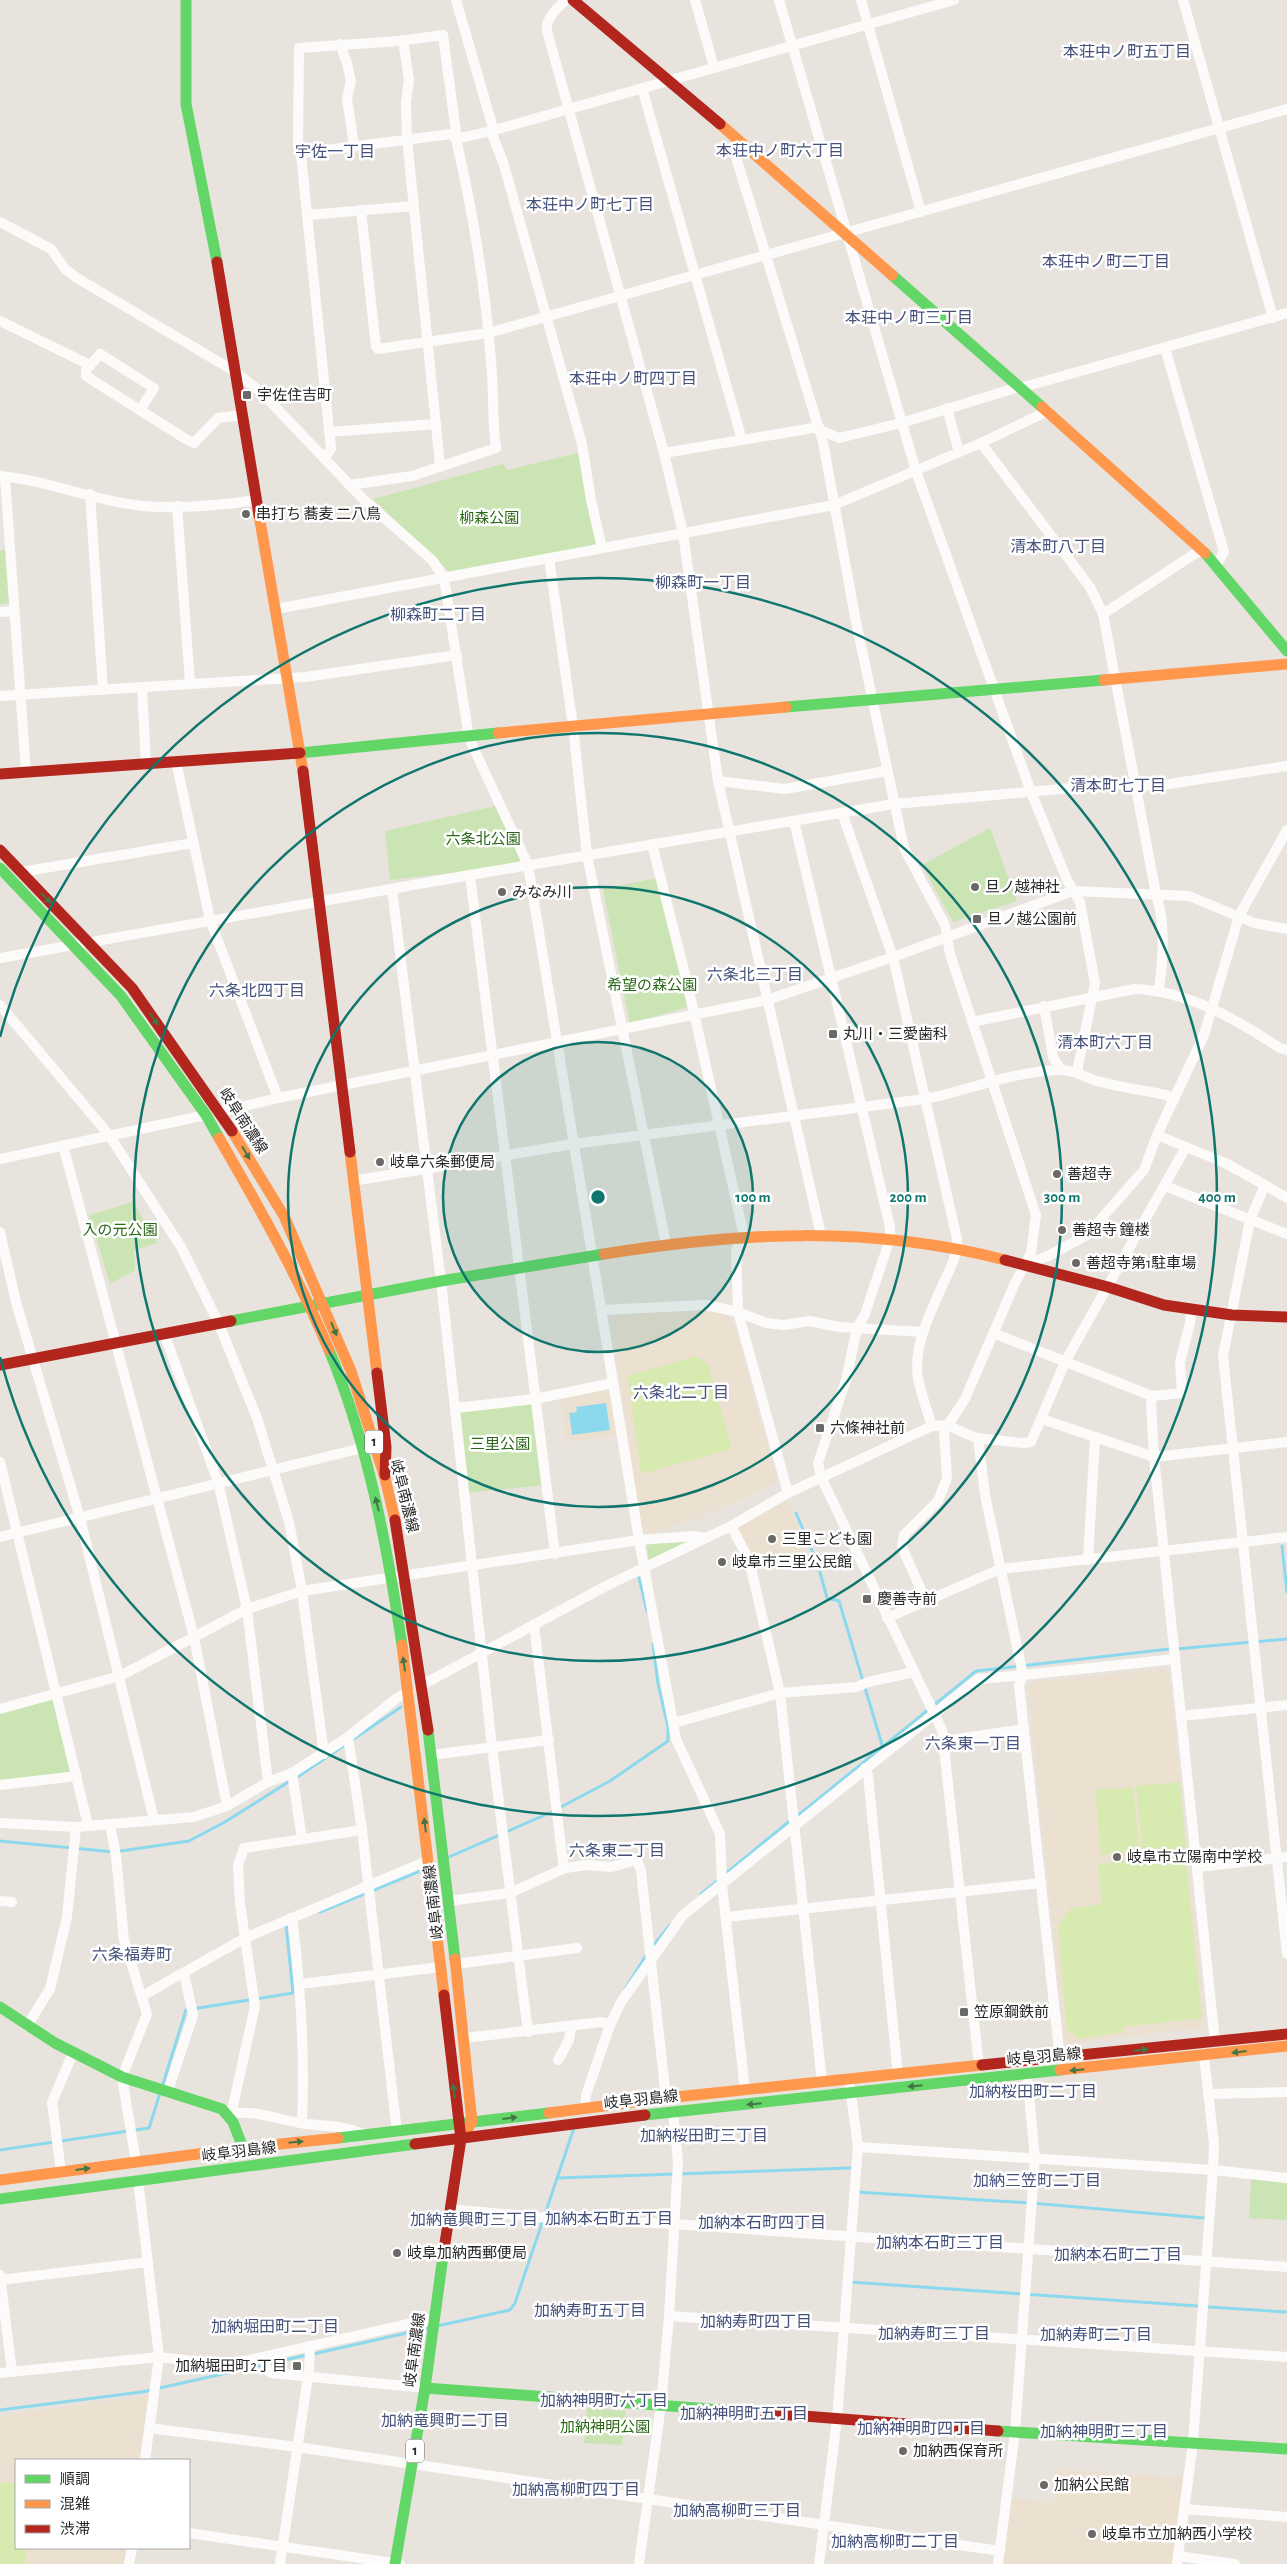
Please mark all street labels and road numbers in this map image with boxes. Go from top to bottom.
street label: 岐阜南濃線 [216,1085,271,1157]
road number: 1 [365,1430,383,1454]
street label: 岐阜南濃線 [388,1458,421,1534]
street label: 岐阜南濃線 [421,1864,446,1940]
street label: 岐阜羽島線 [1006,2045,1082,2068]
street label: 岐阜羽島線 [603,2088,679,2111]
street label: 岐阜羽島線 [201,2139,277,2164]
street label: 岐阜南濃線 [401,2312,428,2388]
road number: 1 [406,2440,424,2462]

